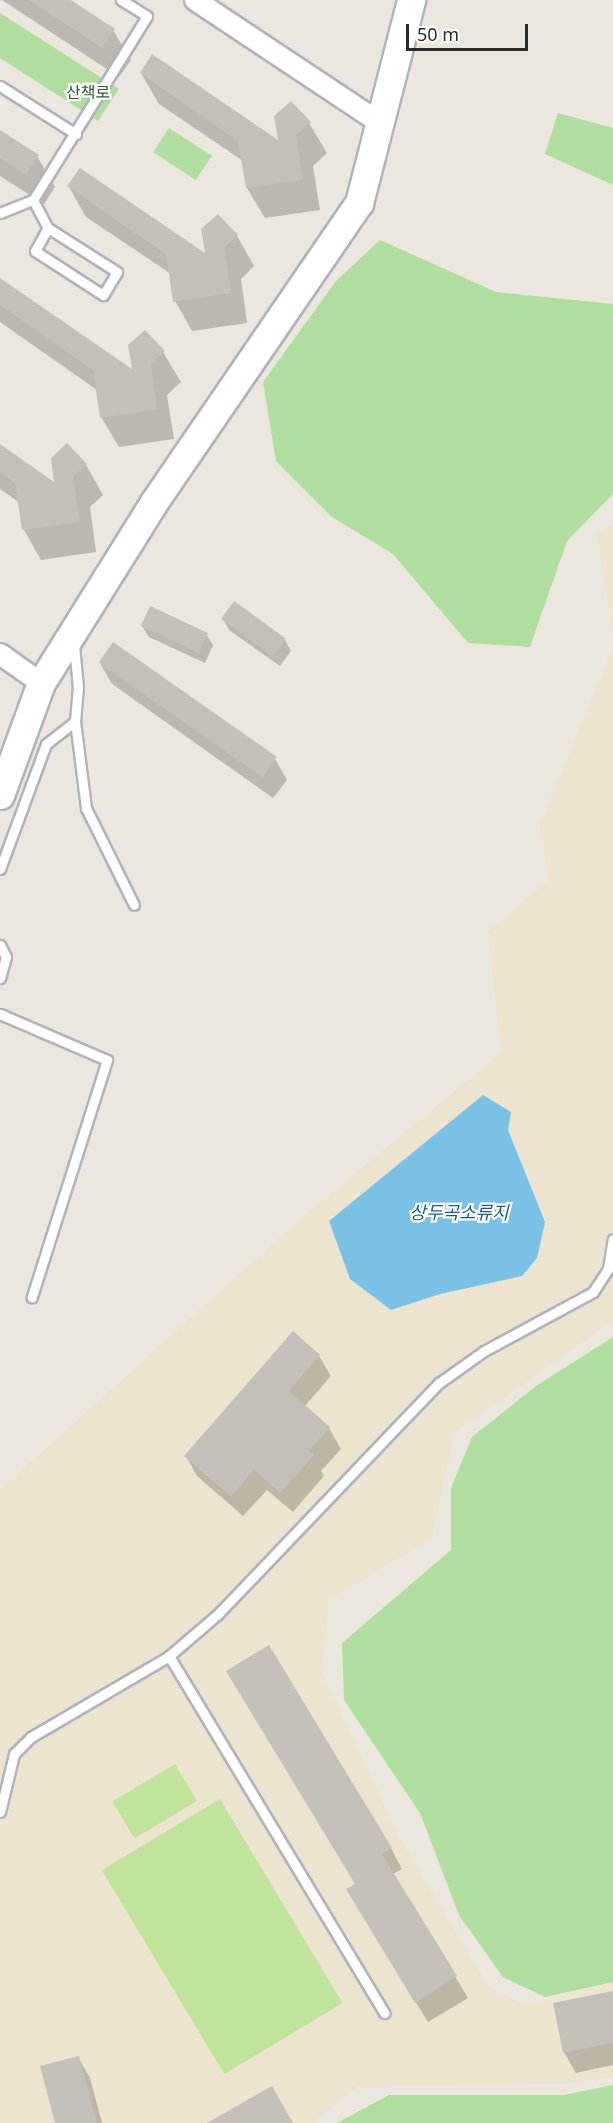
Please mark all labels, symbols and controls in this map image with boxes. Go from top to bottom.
scale bar [409,12,530,50]
text: 50 m [417,22,459,46]
park label: 산책로 [66,82,110,102]
water label: 상두곡소류지 [409,1201,509,1223]

